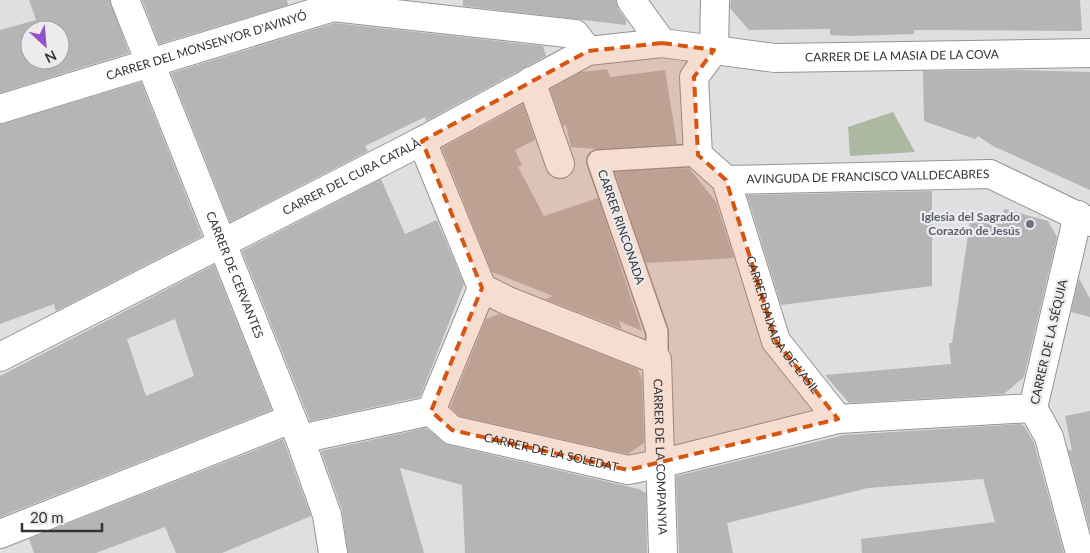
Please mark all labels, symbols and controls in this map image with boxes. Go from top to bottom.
street label: CARRER DEL MONSENYOR D'AVINYÓ [104,7,309,83]
north arrow [20,20,70,70]
street label: CARRER DE LA MASIA DE LA COVA [805,46,1000,65]
text: N [42,47,59,67]
street label: CARRER DEL CURA CATALÀ [280,135,424,218]
street label: AVINGUDA DE FRANCISCO VALLDECABRES [746,166,990,187]
street label: CARRER RINCONADA [595,167,648,287]
street label: CARRER DE CERVANTES [203,209,267,340]
place label: Iglesia del Sagrado Corazón de Jesús [921,209,1020,238]
marker: Iglesia del Sagrado Corazón de Jesús [1024,218,1036,230]
street label: CARRER BAIXADA DE L'ASIL [743,254,823,396]
street label: CARRER DE LA SÉQUIA [1027,277,1070,406]
street label: CARRER DE LA COMPANYIA [651,378,670,536]
street label: CARRER DE LA SOLEDAT [483,430,620,475]
scale bar [22,500,102,532]
text: 20 m [30,508,64,526]

